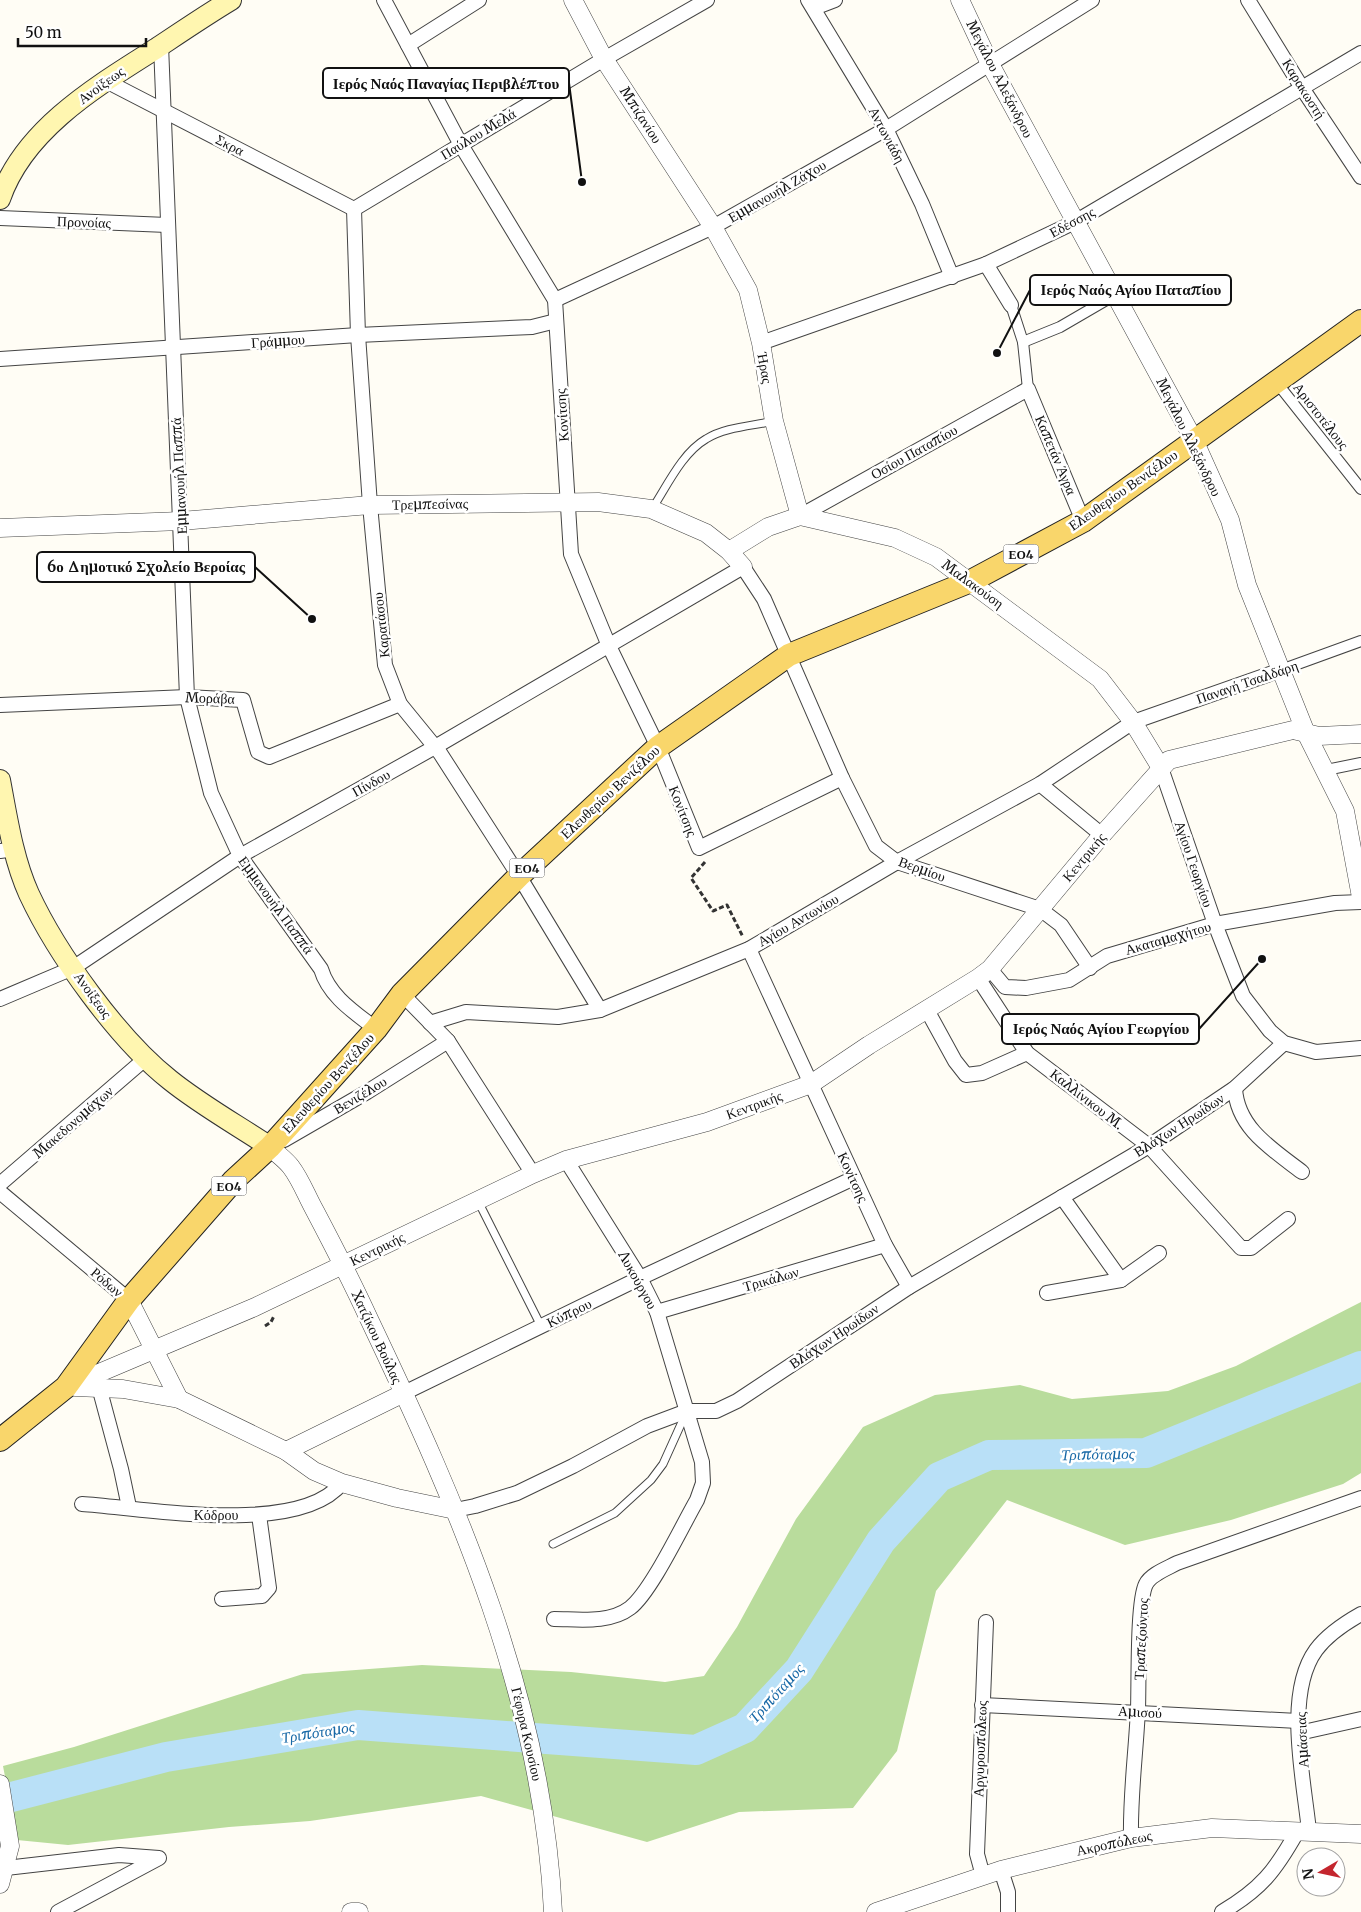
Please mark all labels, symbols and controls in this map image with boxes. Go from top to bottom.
scale bar [18,15,145,47]
street label: Μεγάλου Αλεξάνδρου [963,17,1037,141]
text: 50 m [25,23,62,42]
street label: Καρακωστή [1278,55,1330,123]
street label: Ανοίξεως [74,62,128,108]
callout: Ιερός Ναός Παναγίας Περιβλέπτου [323,68,569,98]
text: Ιερός Ναός Παναγίας Περιβλέπτου [333,74,559,93]
street label: Μπιζανίου [616,83,666,147]
street label: Παύλου Μελά [437,104,520,164]
street label: Αντωνιάδη [865,104,909,166]
street label: Σκρα [213,130,248,160]
street label: Εμμανουήλ Ζάχου [725,156,829,226]
street label: Εδέσσης [1046,202,1098,241]
street label: Προνοίας [57,212,112,232]
callout: Ιερός Ναός Αγίου Παταπίου [1030,275,1231,305]
text: Ιερός Ναός Αγίου Παταπίου [1041,280,1222,299]
street label: Γράμμου [251,330,305,352]
street label: Ήρας [753,350,777,385]
street label: Μεγάλου Αλεξάνδρου [1152,375,1226,499]
street label: Αριστοτέλους [1289,379,1353,453]
street label: Κονίτσης [551,387,573,442]
street label: Καπετάν Άγρα [1031,412,1081,498]
street label: Εμμανουήλ Παππά [167,417,191,535]
street label: Οσίου Παταπίου [867,421,961,483]
street label: Ελευθερίου Βενιζέλου [1065,446,1181,534]
street label: Τρεμπεσίνας [392,494,469,514]
road number: ΕΟ4 [1004,544,1038,564]
callout: 6ο Δημοτικό Σχολείο Βεροίας [37,552,255,582]
street label: Μαλακούση [938,555,1008,613]
text: 6ο Δημοτικό Σχολείο Βεροίας [47,557,246,576]
street label: Καρατάσου [369,591,393,659]
street label: Παναγή Τσαλδάρη [1194,656,1300,708]
street label: Μοράβα [185,688,236,708]
street label: Ελευθερίου Βενιζέλου [557,741,663,843]
street label: Πίνδου [349,765,393,801]
street label: Κονίτσης [665,783,701,839]
street label: Αγίου Γεωργίου [1171,818,1217,910]
street label: Κεντρικής [1058,828,1110,885]
street label: Βερμίου [896,852,948,886]
street label: Εμμανουήλ Παππά [234,853,318,958]
road number: ΕΟ4 [510,858,544,878]
street label: Αγίου Αντωνίου [754,890,842,950]
street label: Ακαταμαχήτου [1123,917,1213,959]
street label: Ανοίξεως [70,968,116,1022]
callout: Ιερός Ναός Αγίου Γεωργίου [1002,1014,1199,1044]
text: Ιερός Ναός Αγίου Γεωργίου [1013,1019,1189,1038]
street label: Ελευθερίου Βενιζέλου [279,1029,377,1137]
street label: Καλλίνικου Μ. [1047,1065,1127,1133]
street label: Βενιζέλου [330,1073,390,1117]
street label: Μακεδονομάχων [29,1082,117,1162]
street label: Κεντρικής [723,1086,785,1123]
street label: Βλάχων Ηρωίδων [1130,1089,1228,1161]
street label: Κονίτσης [834,1149,873,1205]
road number: ΕΟ4 [212,1176,246,1196]
street label: Κεντρικής [347,1228,408,1270]
street label: Λυκούργου [614,1247,661,1312]
street label: Τρικάλων [741,1262,801,1296]
street label: Ρόδων [87,1263,127,1301]
street label: Χατζίκου Βούλας [348,1287,407,1387]
street label: Κύπρου [544,1294,594,1332]
street label: Βλάχων Ηρωίδων [786,1299,882,1373]
water label: Τριπόταμος [1061,1444,1136,1464]
street label: Κόδρου [194,1506,238,1524]
street label: Τραπεζούντος [1130,1597,1152,1681]
water label: Τριπόταμος [744,1659,808,1727]
street label: Γέφυρα Κουσίου [507,1685,547,1783]
street label: Αργυρουπόλεως [969,1700,991,1798]
street label: Αμισού [1118,1702,1163,1722]
street label: Αμάσειας [1292,1711,1312,1769]
water label: Τριπόταμος [280,1717,357,1747]
street label: Ακροπόλεως [1075,1826,1154,1860]
north arrow [1296,1847,1346,1897]
text: N [1298,1867,1318,1881]

